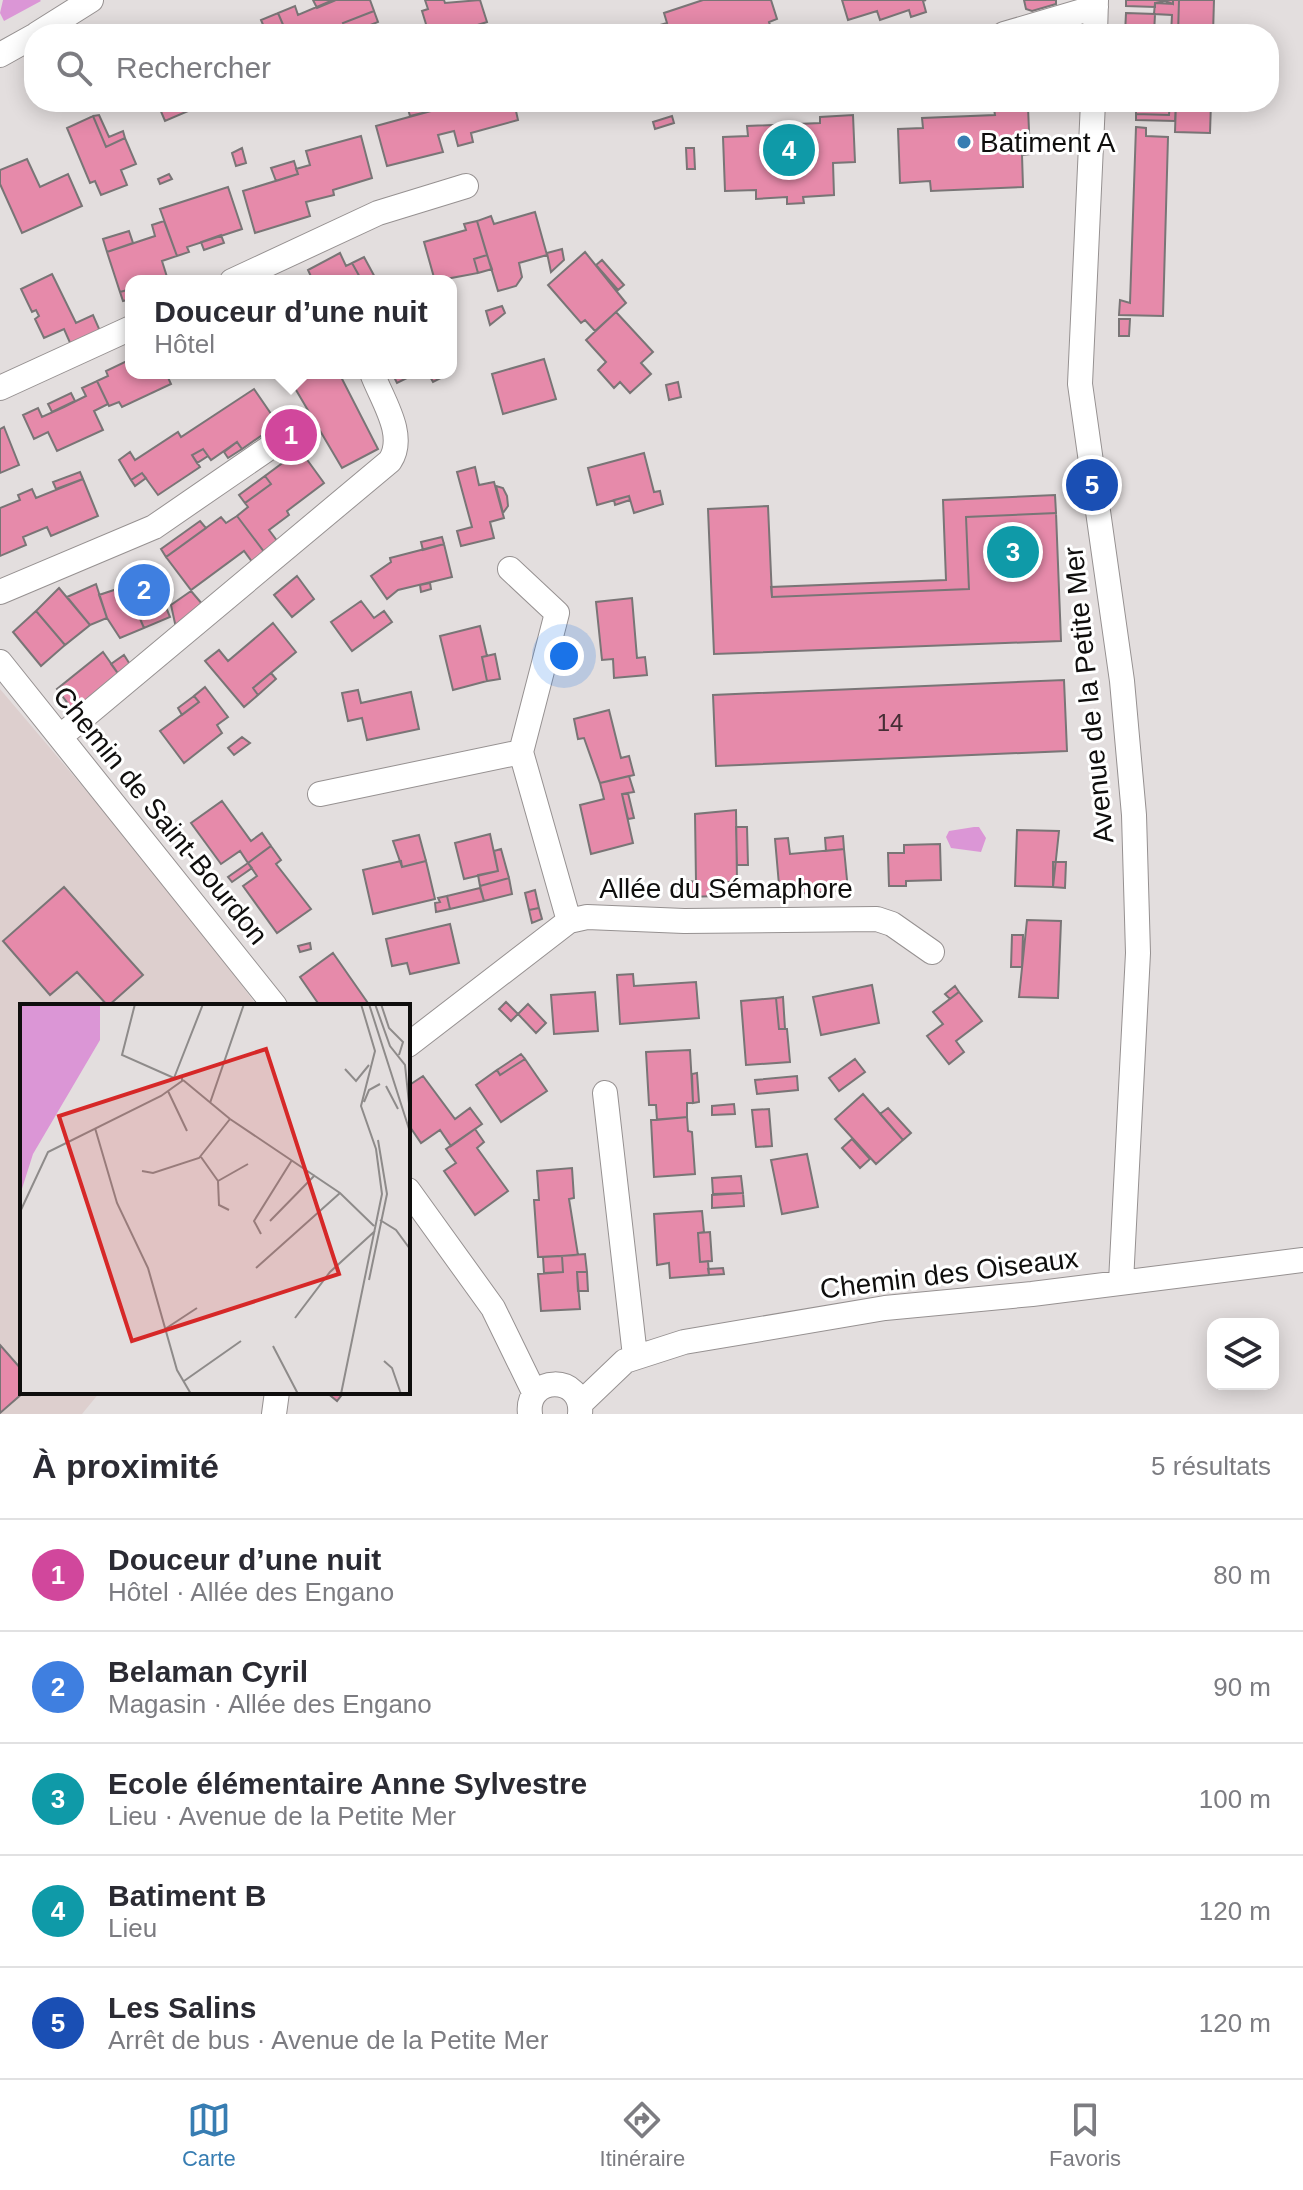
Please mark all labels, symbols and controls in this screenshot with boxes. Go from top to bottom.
search box [24,24,1279,112]
icon: search [52,46,96,90]
text: Rechercher [116,51,271,84]
pin: 4 [763,120,815,180]
place label: Batiment A [980,127,1116,158]
marker: Batiment A [955,133,973,151]
popup [125,275,457,379]
text: Douceur d’une nuit [154,295,428,328]
text: Hôtel [154,329,215,359]
pin: 1 [265,405,317,465]
pin: 5 [1066,455,1118,515]
pin: 3 [987,522,1039,582]
street label: Avenue de la Petite Mer [1057,545,1120,845]
pin: 2 [118,560,170,620]
your location [544,636,584,676]
street label: Chemin de Saint-Bourdon [47,680,274,950]
house number: 14 [877,709,903,736]
street label: Allée du Sémaphore [599,873,853,904]
inset map [20,1004,410,1394]
street label: Chemin des Oiseaux [818,1242,1080,1305]
map controls [1207,1318,1279,1390]
button: layers [1207,1318,1279,1390]
text: À proximité [32,1447,219,1485]
text: 5 résultats [1151,1451,1271,1481]
text: Douceur d’une nuit [108,1543,381,1576]
text: 1 [51,1560,65,1590]
text: 80 m [1213,1560,1271,1590]
text: Hôtel · Allée des Engano [108,1577,394,1607]
text: Belaman Cyril [108,1655,308,1688]
text: 2 [51,1672,65,1702]
text: 90 m [1213,1672,1271,1702]
text: Magasin · Allée des Engano [108,1689,432,1719]
text: Ecole élémentaire Anne Sylvestre [108,1767,587,1800]
text: 3 [51,1784,65,1814]
text: 100 m [1199,1784,1271,1814]
text: Lieu · Avenue de la Petite Mer [108,1801,456,1831]
text: Batiment B [108,1879,266,1912]
text: 4 [51,1896,65,1926]
text: 120 m [1199,1896,1271,1926]
text: Lieu [108,1913,157,1943]
text: Les Salins [108,1991,256,2024]
text: 5 [51,2008,65,2038]
text: 120 m [1199,2008,1271,2038]
text: Arrêt de bus · Avenue de la Petite Mer [108,2025,548,2055]
tab: Carte [182,2098,236,2172]
tab: Itinéraire [600,2098,685,2172]
tab: Favoris [1049,2098,1121,2172]

